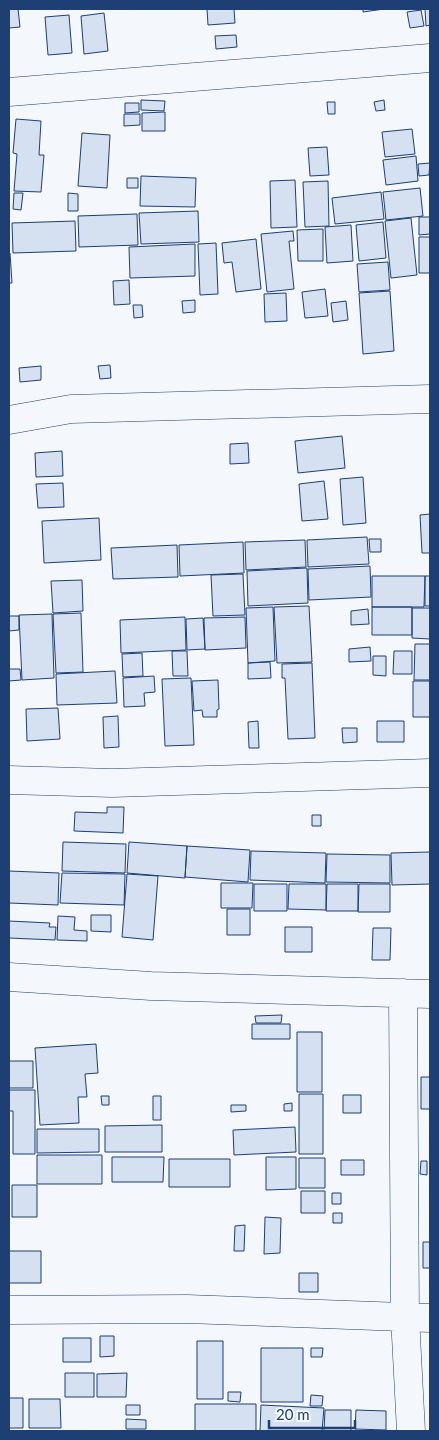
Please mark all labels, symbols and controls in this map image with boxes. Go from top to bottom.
scale bar [269,1398,355,1430]
text: 20 m [276,1405,310,1423]

